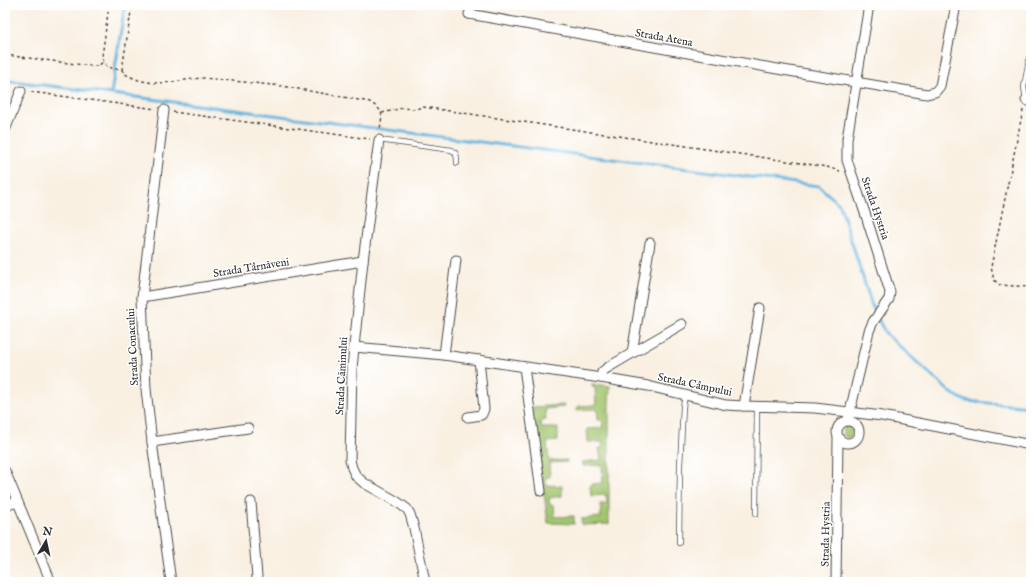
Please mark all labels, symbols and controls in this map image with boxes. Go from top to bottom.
street label: Strada Atena [634,26,694,50]
street label: Strada Hystria [858,175,892,242]
street label: Strada Târnăveni [212,255,290,281]
street label: Strada Conacului [124,308,142,386]
street label: Strada Căminului [333,336,351,416]
street label: Strada Câmpului [656,370,733,400]
street label: Strada Hystria [818,501,834,567]
north arrow [26,521,66,561]
text: N [41,524,54,540]

